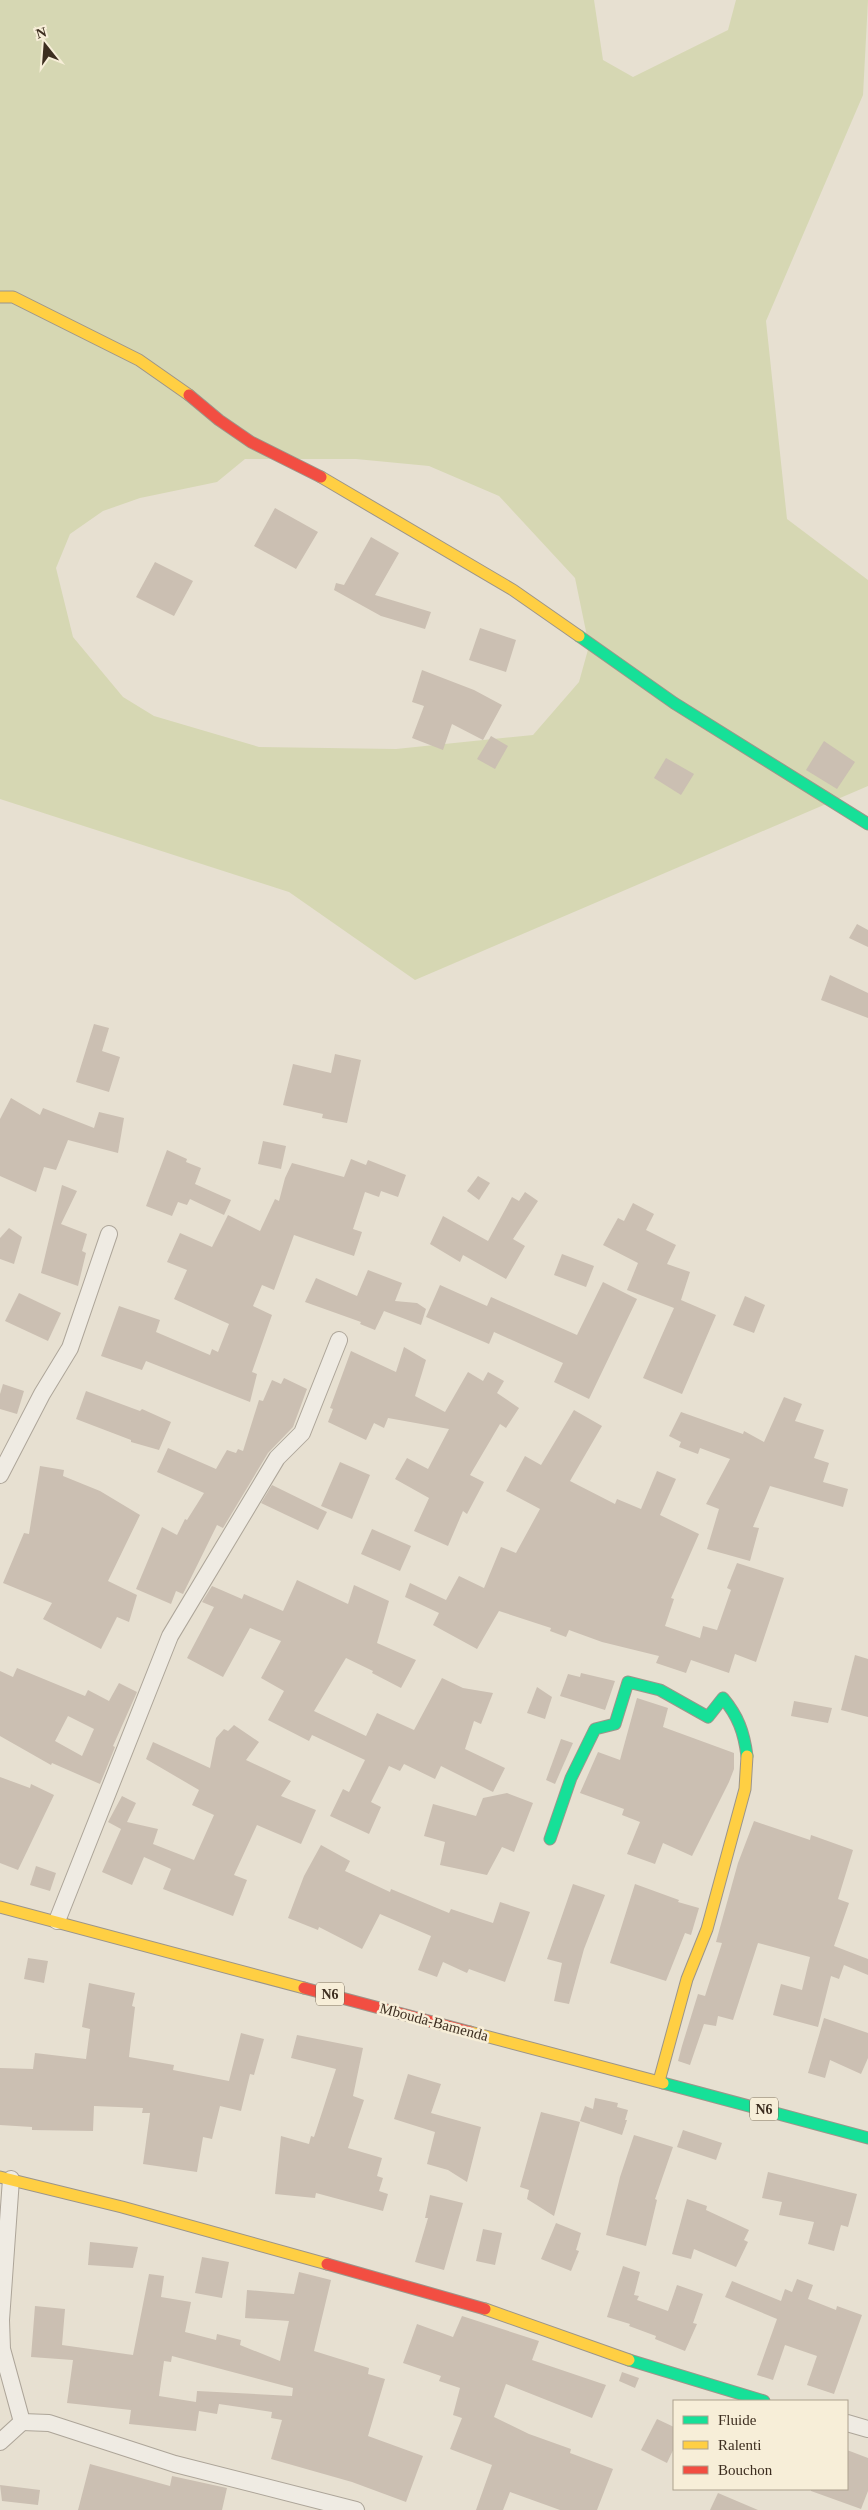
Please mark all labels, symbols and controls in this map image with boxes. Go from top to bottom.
north arrow [20,20,70,70]
text: N [34,24,48,42]
road number: N6 [316,1982,344,2006]
street label: Mbouda-Bamenda [378,2000,490,2044]
road number: N6 [750,2098,778,2120]
legend [673,2400,848,2490]
text: Fluide [718,2412,757,2428]
text: Ralenti [718,2437,761,2453]
text: Bouchon [718,2462,773,2478]

